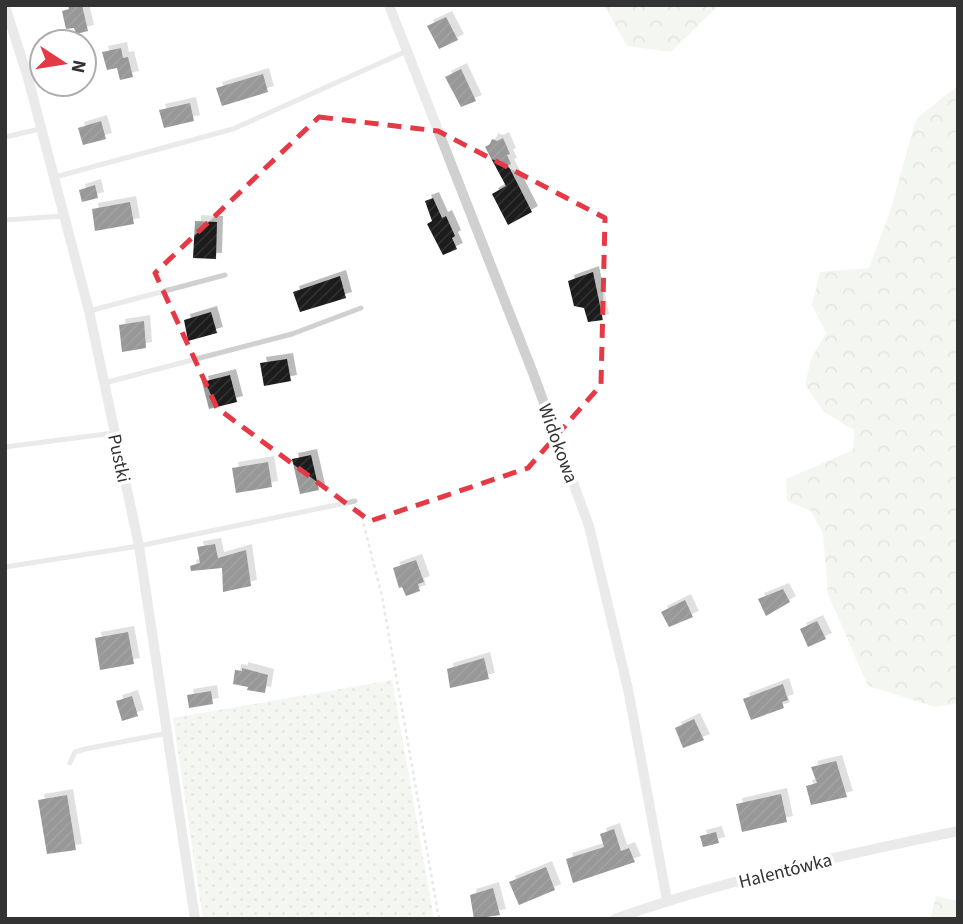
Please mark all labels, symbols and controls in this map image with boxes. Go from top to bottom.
north arrow [28,28,98,98]
text: N [64,57,93,75]
street label: Widokowa [531,400,584,487]
street label: Pustki [100,431,137,485]
street label: Halentówka [736,847,835,896]

